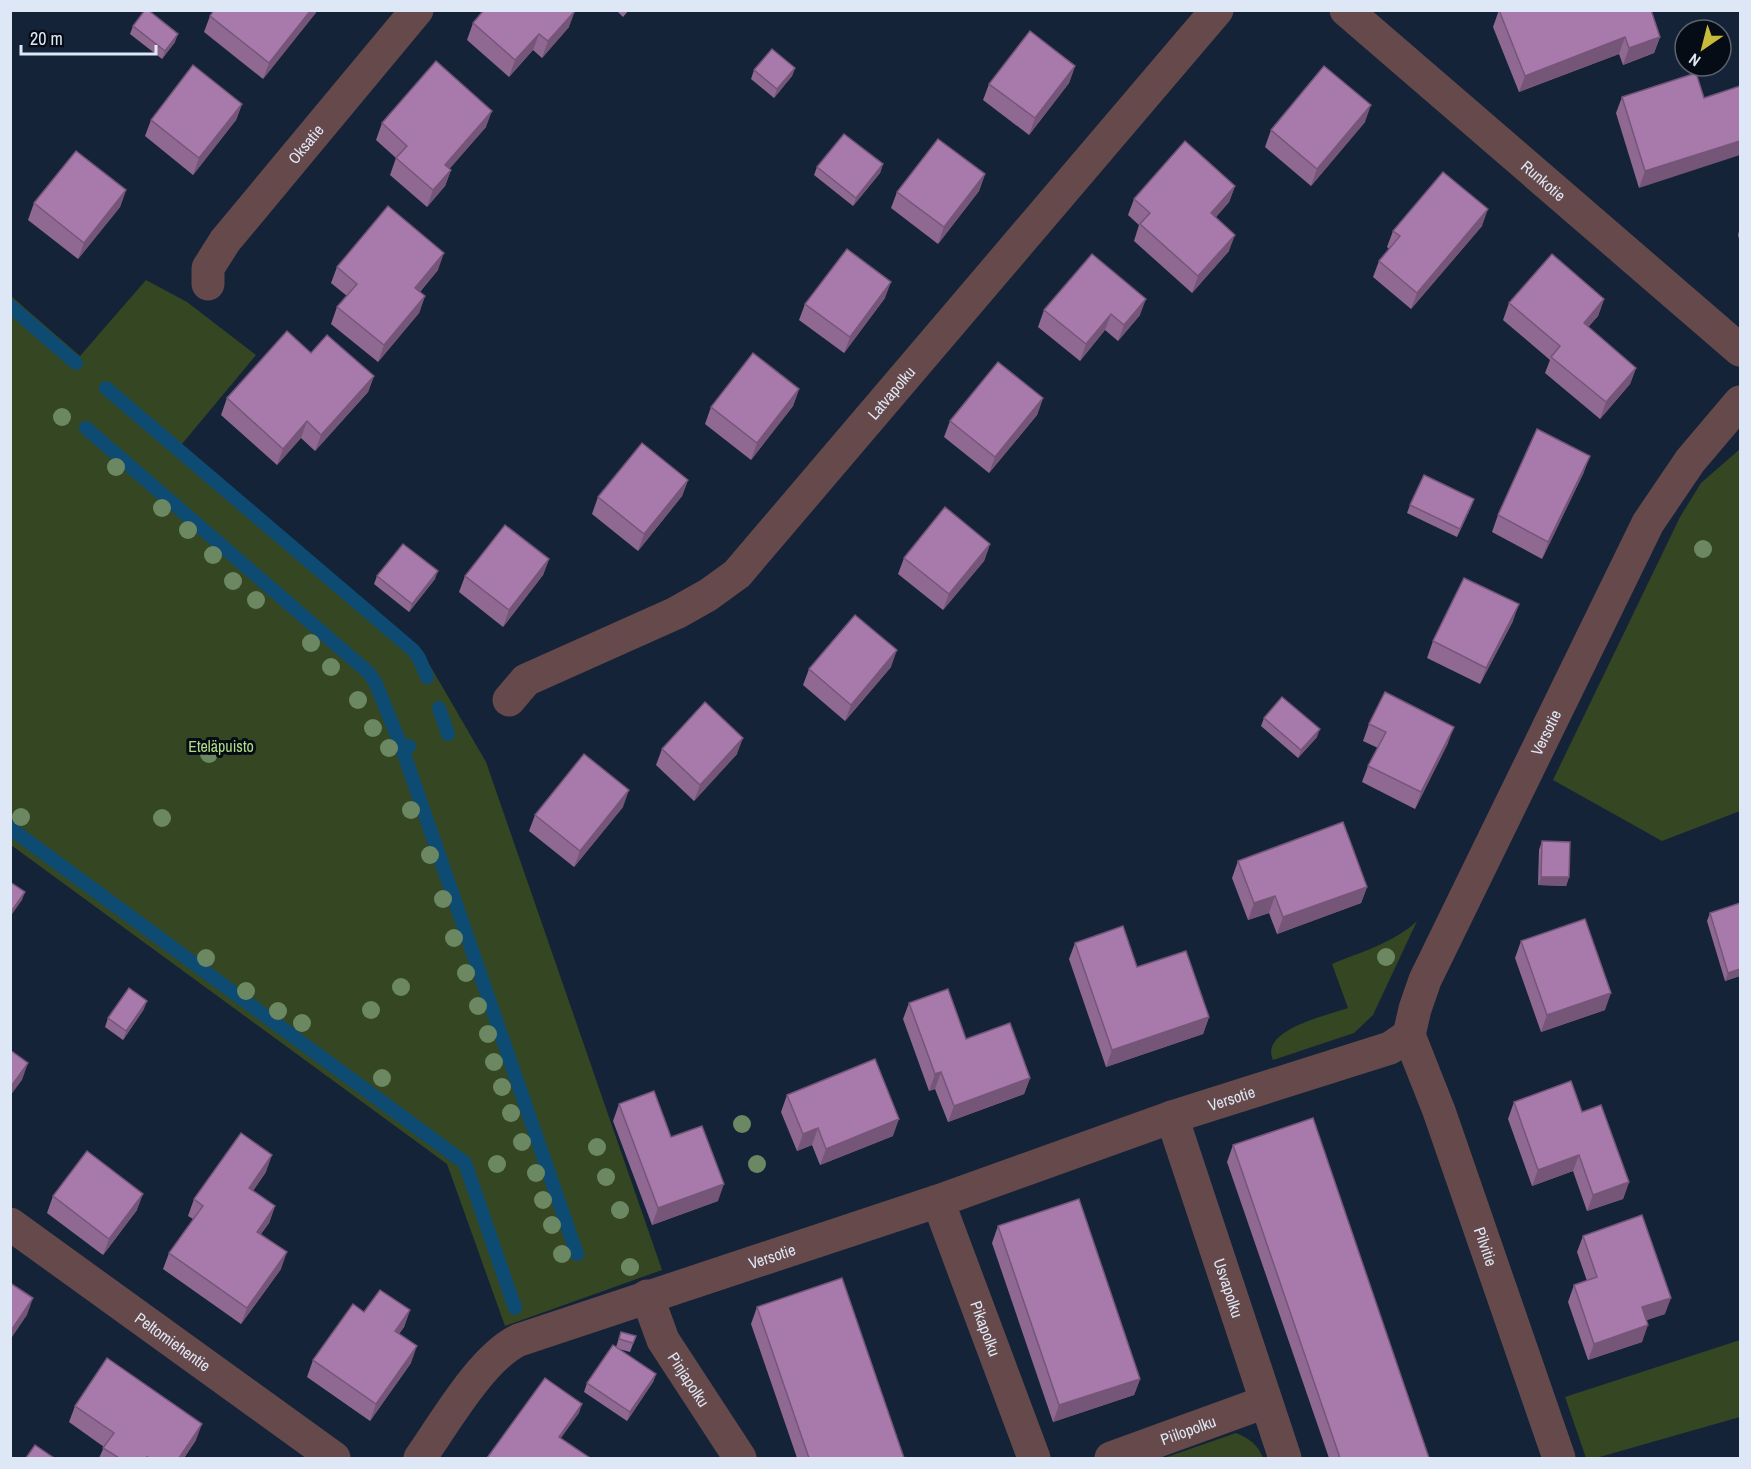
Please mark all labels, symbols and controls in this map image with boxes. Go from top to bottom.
scale bar [21,18,156,56]
north arrow [1673,18,1733,78]
text: 20 m [30,26,63,51]
text: N [1684,49,1705,72]
street label: Oksatie [283,120,329,168]
street label: Runkotie [1517,155,1571,206]
street label: Latvapolku [862,361,920,424]
street label: Versotie [1525,706,1566,759]
park label: Eteläpuisto [188,735,254,757]
street label: Versotie [1205,1080,1258,1116]
street label: Pilvitie [1469,1224,1503,1269]
street label: Versotie [746,1238,798,1274]
street label: Usvapolku [1209,1255,1249,1320]
street label: Pikapolku [965,1298,1006,1359]
street label: Peltomiehentie [131,1307,215,1376]
street label: Pinjapolku [663,1348,715,1411]
street label: Piilopolku [1157,1410,1219,1450]

